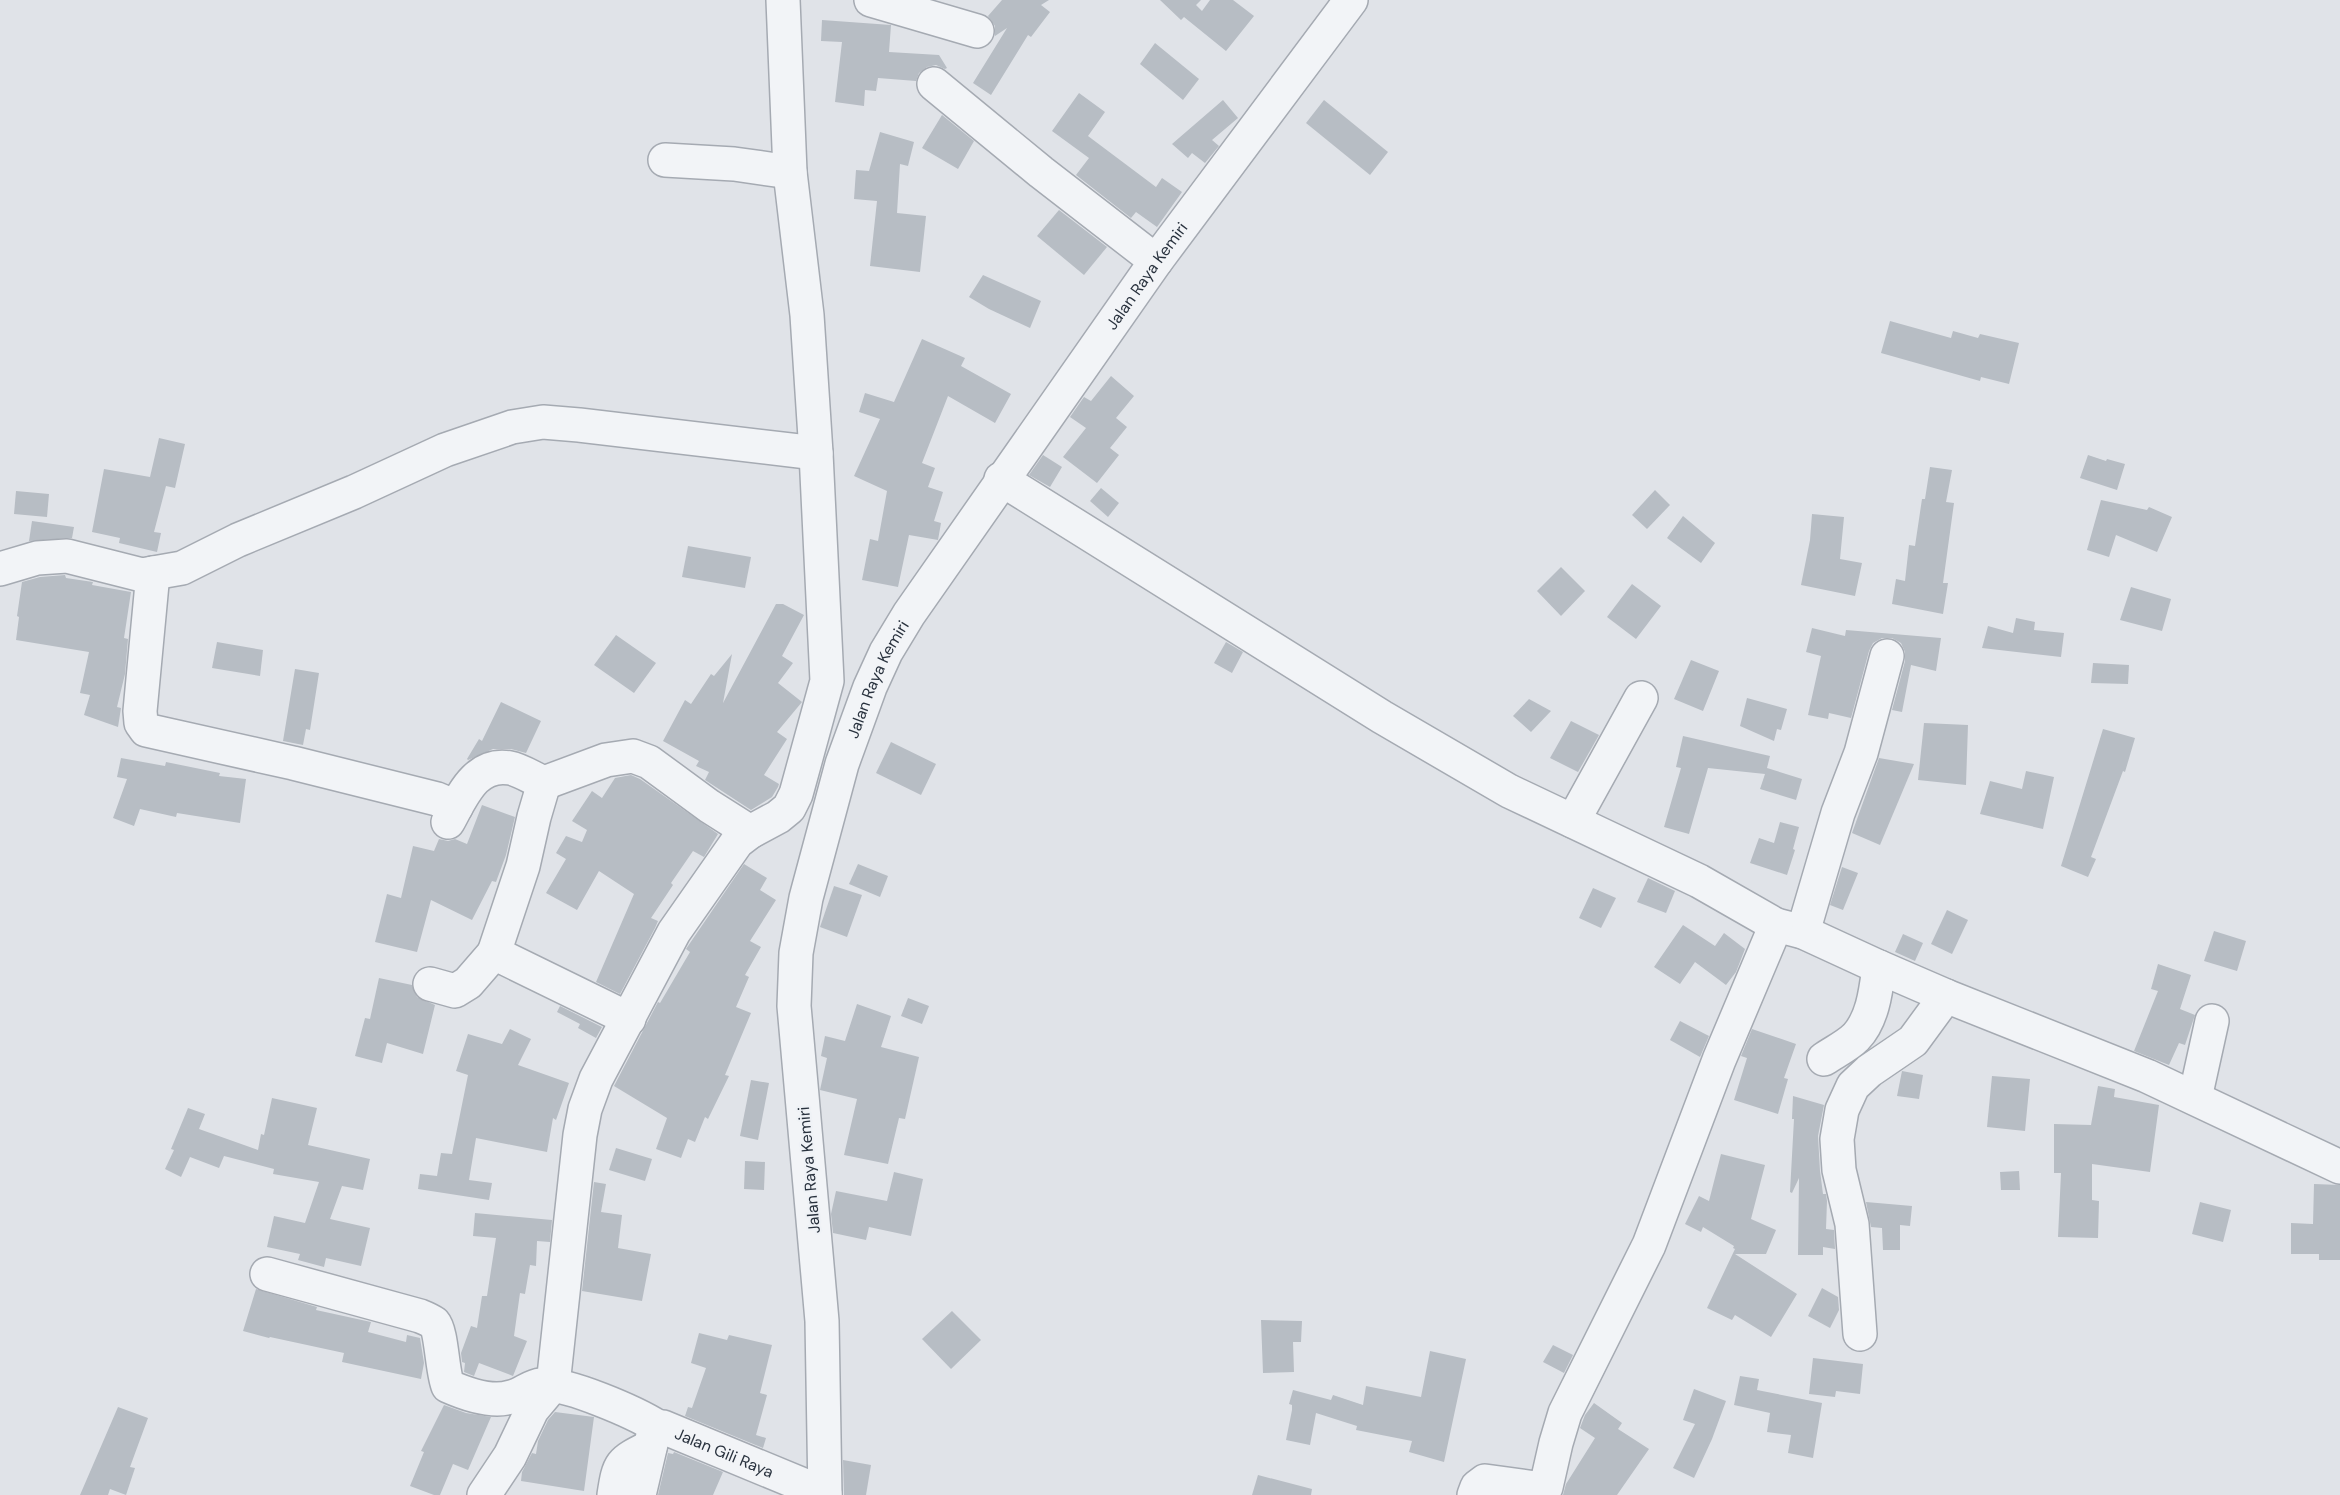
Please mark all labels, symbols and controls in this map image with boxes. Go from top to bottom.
street label: Jalan Raya Kemiri [1101,218,1192,334]
street label: Jalan Raya Kemiri [842,616,913,741]
street label: Jalan Raya Kemiri [793,1106,825,1234]
street label: Jalan Gili Raya [672,1423,777,1482]

